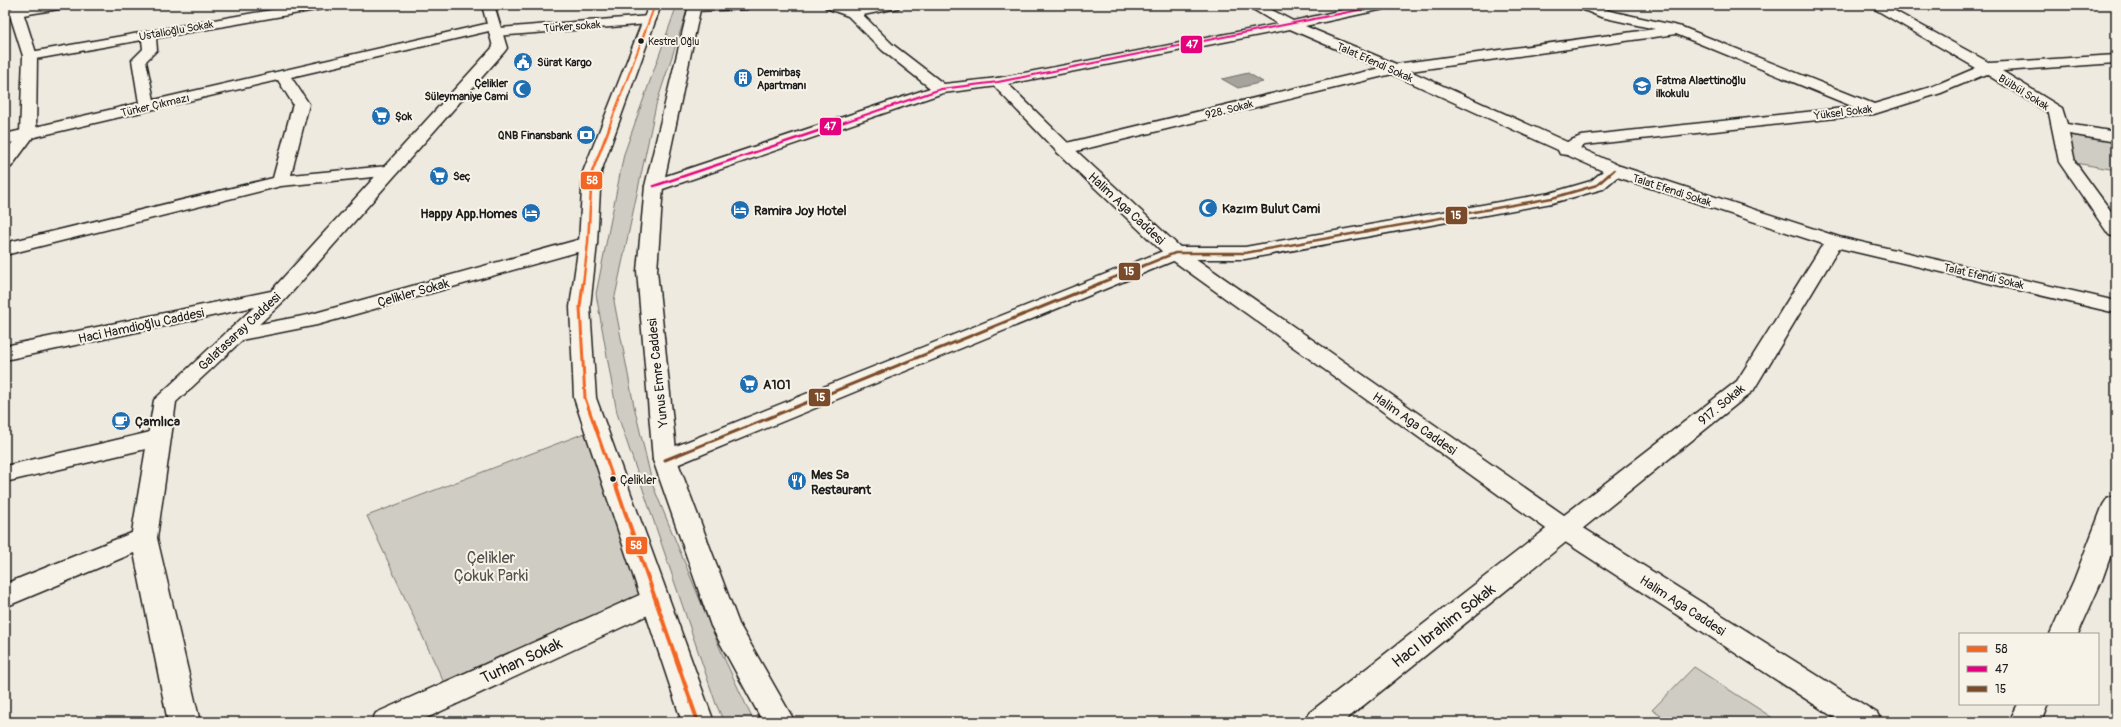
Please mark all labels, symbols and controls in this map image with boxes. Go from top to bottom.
street label: Ustalioğlu Sokak [138,17,215,43]
street label: Türker sokak [543,18,601,35]
line badge: 47 [1180,35,1203,54]
marker: Kestrel Oğlu [636,36,646,46]
place label: Kestrel Oğlu [648,36,699,48]
text: 47 [1185,38,1198,51]
street label: Talat Efendi Sokak [1335,40,1415,85]
public building icon: Sürat Kargo [512,51,534,73]
place label: Sürat Kargo [537,56,592,69]
place label: Demirbaş Apartmanı [757,66,807,92]
building icon: Demirbaş Apartmanı [732,67,754,89]
street label: Bülbül Sokak [1996,72,2052,113]
place label: Fatma Alaettinoğlu ilkokulu [1656,74,1746,100]
school or university icon: Fatma Alaettinoğlu ilkokulu [1631,75,1653,97]
place label: Çelikler Süleymaniye Cami [424,77,509,103]
mosque icon: Çelikler Süleymaniye Cami [511,78,533,100]
street label: Türker Çıkmazı [120,91,191,120]
street label: 928. Sokak [1204,97,1255,122]
street label: Yüksel Sokak [1812,102,1873,123]
supermarket icon: Şok [370,105,392,127]
place label: Şok [395,110,412,123]
line badge: 47 [819,117,842,136]
text: 47 [823,120,836,133]
bank icon: QNB Finansbank [575,124,597,146]
place label: QNB Finansbank [498,129,572,142]
supermarket icon: Seç [428,165,450,187]
street label: Halim Aga Caddesi [1085,169,1168,248]
place label: Seç [453,170,471,183]
line badge: 58 [580,171,603,190]
street label: Talat Efendi Sokak [1631,172,1713,209]
text: 58 [586,174,598,187]
mosque icon: Kazım Bulut Cami [1197,197,1219,219]
hotel icon: Ramira Joy Hotel [729,199,751,221]
place label: Kazım Bulut Cami [1222,201,1321,217]
hotel icon: Happy App.Homes [520,202,542,224]
place label: Ramira Joy Hotel [754,203,846,219]
place label: Happy App.Homes [420,206,517,222]
line badge: 15 [1445,206,1468,225]
text: 15 [1451,209,1461,222]
street label: Talat Efendi Sokak [1942,261,2026,292]
line badge: 15 [1118,262,1141,281]
text: 15 [1124,265,1134,278]
street label: Çelikler Sokak [376,275,452,311]
street label: Galatasaray Caddesi [195,289,284,374]
street label: Haci Hamdioğlu Caddesi [77,305,206,347]
street label: Yunus Emre Caddesi [644,318,672,429]
supermarket icon: A101 [738,373,760,395]
place label: A101 [763,377,790,393]
street label: 917. Sokak [1695,380,1749,429]
line badge: 15 [808,388,831,407]
street label: Halim Aga Caddesi [1369,389,1460,459]
text: 15 [815,391,825,404]
cafe icon: Çamlıca [110,410,132,432]
place label: Çamlıca [135,414,180,430]
place label: Mes Sa Restaurant [811,467,872,498]
restaurant icon: Mes Sa Restaurant [786,470,808,492]
place label: Çelikler [620,473,657,488]
marker: Çelikler [608,474,618,484]
line badge: 58 [625,536,648,555]
text: 58 [630,539,642,552]
park label: Çelikler Çokuk Parki [454,548,528,586]
street label: Halim Aga Caddesi [1637,572,1728,640]
street label: Hacı Ibrahim Sokak [1388,579,1499,672]
street label: Turhan Sokak [477,633,566,689]
legend [1959,633,2099,705]
text: 58 [1995,642,2008,657]
text: 47 [1995,662,2009,677]
text: 15 [1995,682,2006,697]

